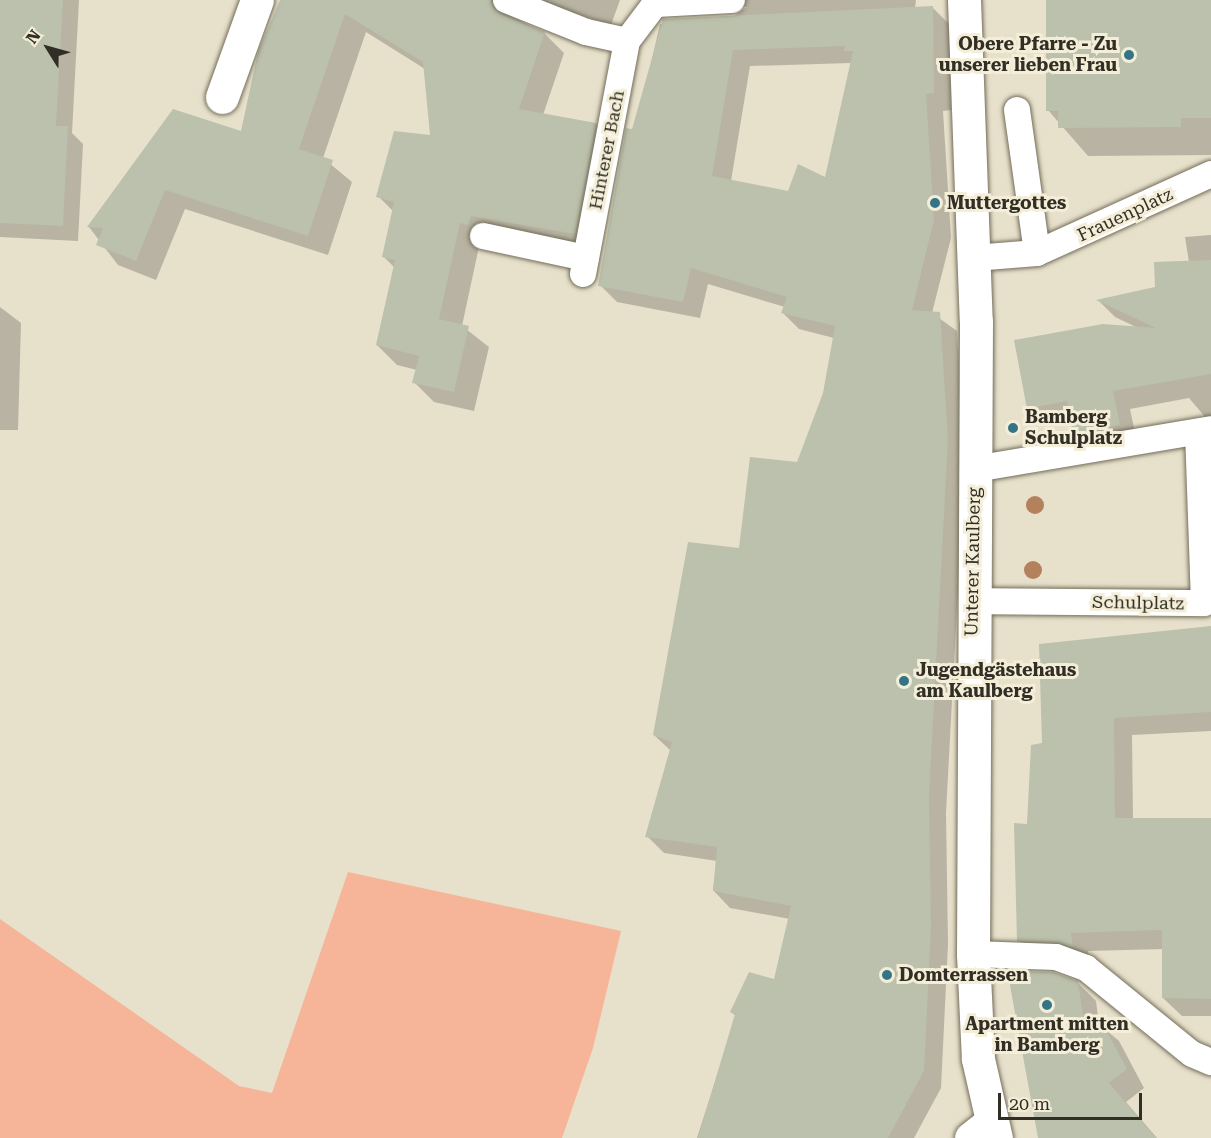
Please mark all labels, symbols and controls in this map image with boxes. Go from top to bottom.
north arrow [18,18,78,78]
text: N [22,26,45,48]
place label: Obere Pfarre - Zu unserer lieben Frau [939,34,1117,76]
marker: Obere Pfarre - Zu unserer lieben Frau [1122,48,1136,62]
street label: Hinterer Bach [585,89,629,211]
street label: Frauenplatz [1074,184,1176,246]
place label: Muttergottes [947,192,1066,214]
marker: Muttergottes [928,196,942,210]
place label: Bamberg Schulplatz [1025,407,1122,450]
marker: Bamberg Schulplatz [1006,421,1020,435]
street label: Unterer Kaulberg [961,487,985,637]
street label: Schulplatz [1092,591,1184,615]
place label: Jugendgästehaus am Kaulberg [916,660,1076,702]
marker: Jugendgästehaus am Kaulberg [897,674,911,688]
place label: Domterrassen [899,964,1028,986]
marker: Domterrassen [880,968,894,982]
marker: Apartment mitten in Bamberg [1040,998,1054,1012]
place label: Apartment mitten in Bamberg [965,1014,1129,1056]
scale bar [1001,1081,1145,1119]
text: 20 m [1009,1093,1050,1114]

